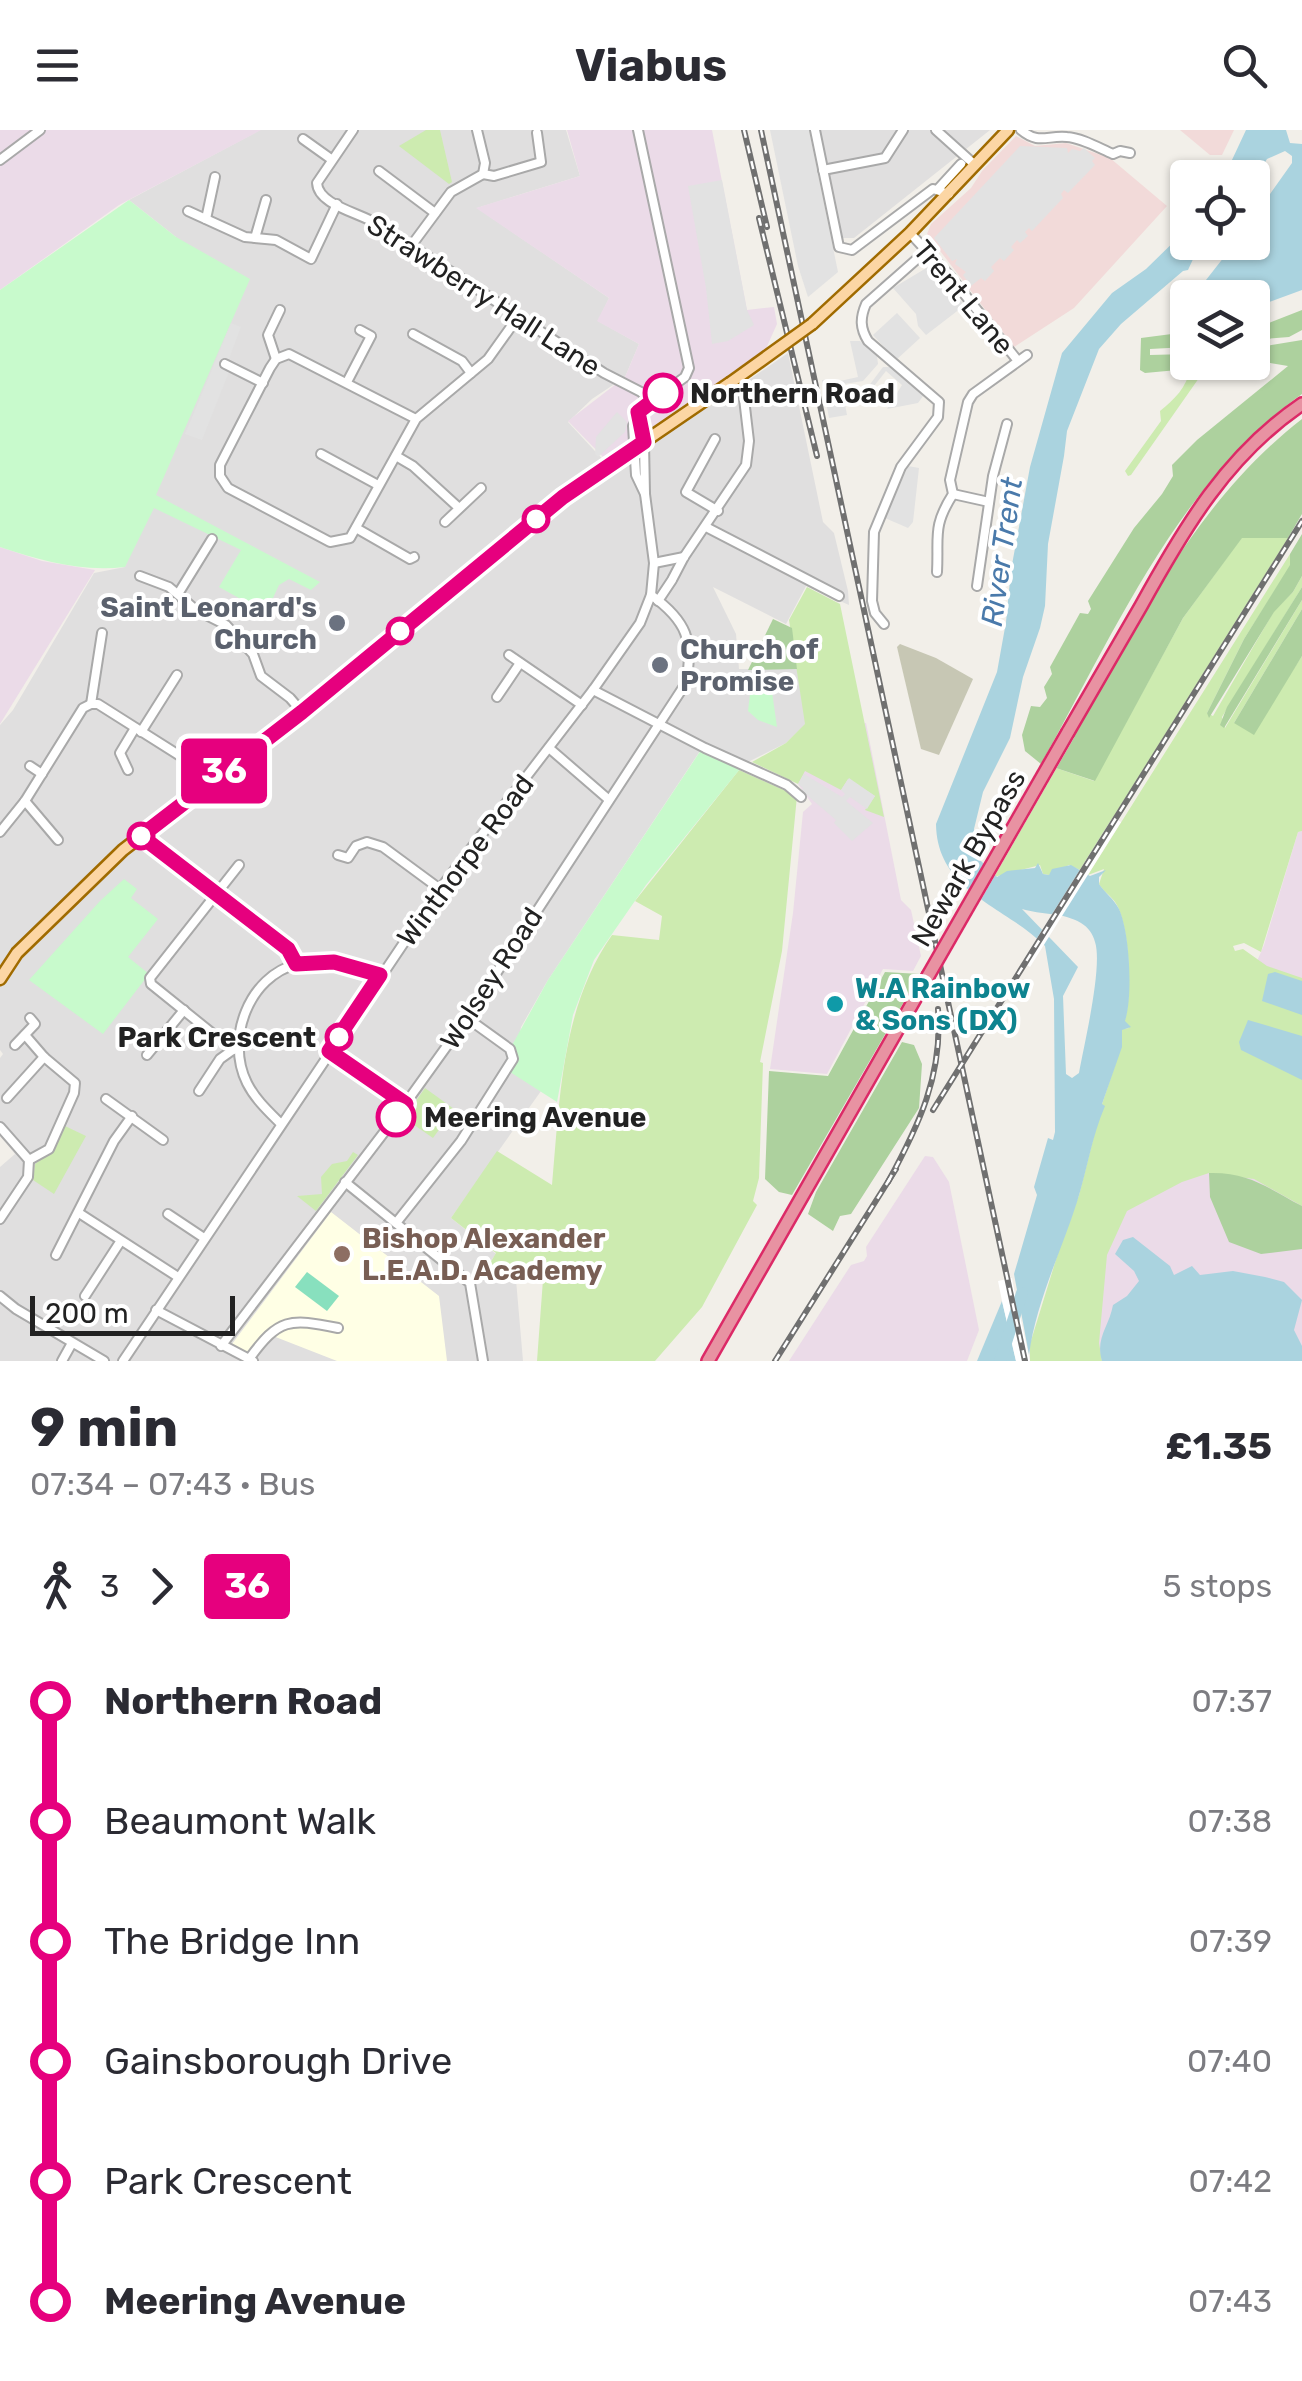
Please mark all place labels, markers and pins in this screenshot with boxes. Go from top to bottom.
marker: Northern Road [644,374,682,412]
place label: Northern Road [690,377,895,410]
unlabelled marker [523,506,549,532]
place label: Saint Leonard's Church [100,591,317,656]
marker: Saint Leonard's Church [326,612,348,634]
unlabelled marker [387,618,413,644]
place label: Church of Promise [680,633,819,698]
marker: Church of Promise [649,654,671,676]
unlabelled marker [128,823,154,849]
place label: W.A Rainbow & Sons (DX) [855,972,1030,1037]
marker: W.A Rainbow & Sons (DX) [824,993,846,1015]
place label: Park Crescent [118,1021,316,1054]
marker: Park Crescent [326,1024,352,1050]
marker: Meering Avenue [377,1098,415,1136]
place label: Meering Avenue [424,1101,647,1134]
place label: Bishop Alexander L.E.A.D. Academy [362,1222,606,1287]
marker: Bishop Alexander L.E.A.D. Academy [331,1243,353,1265]

